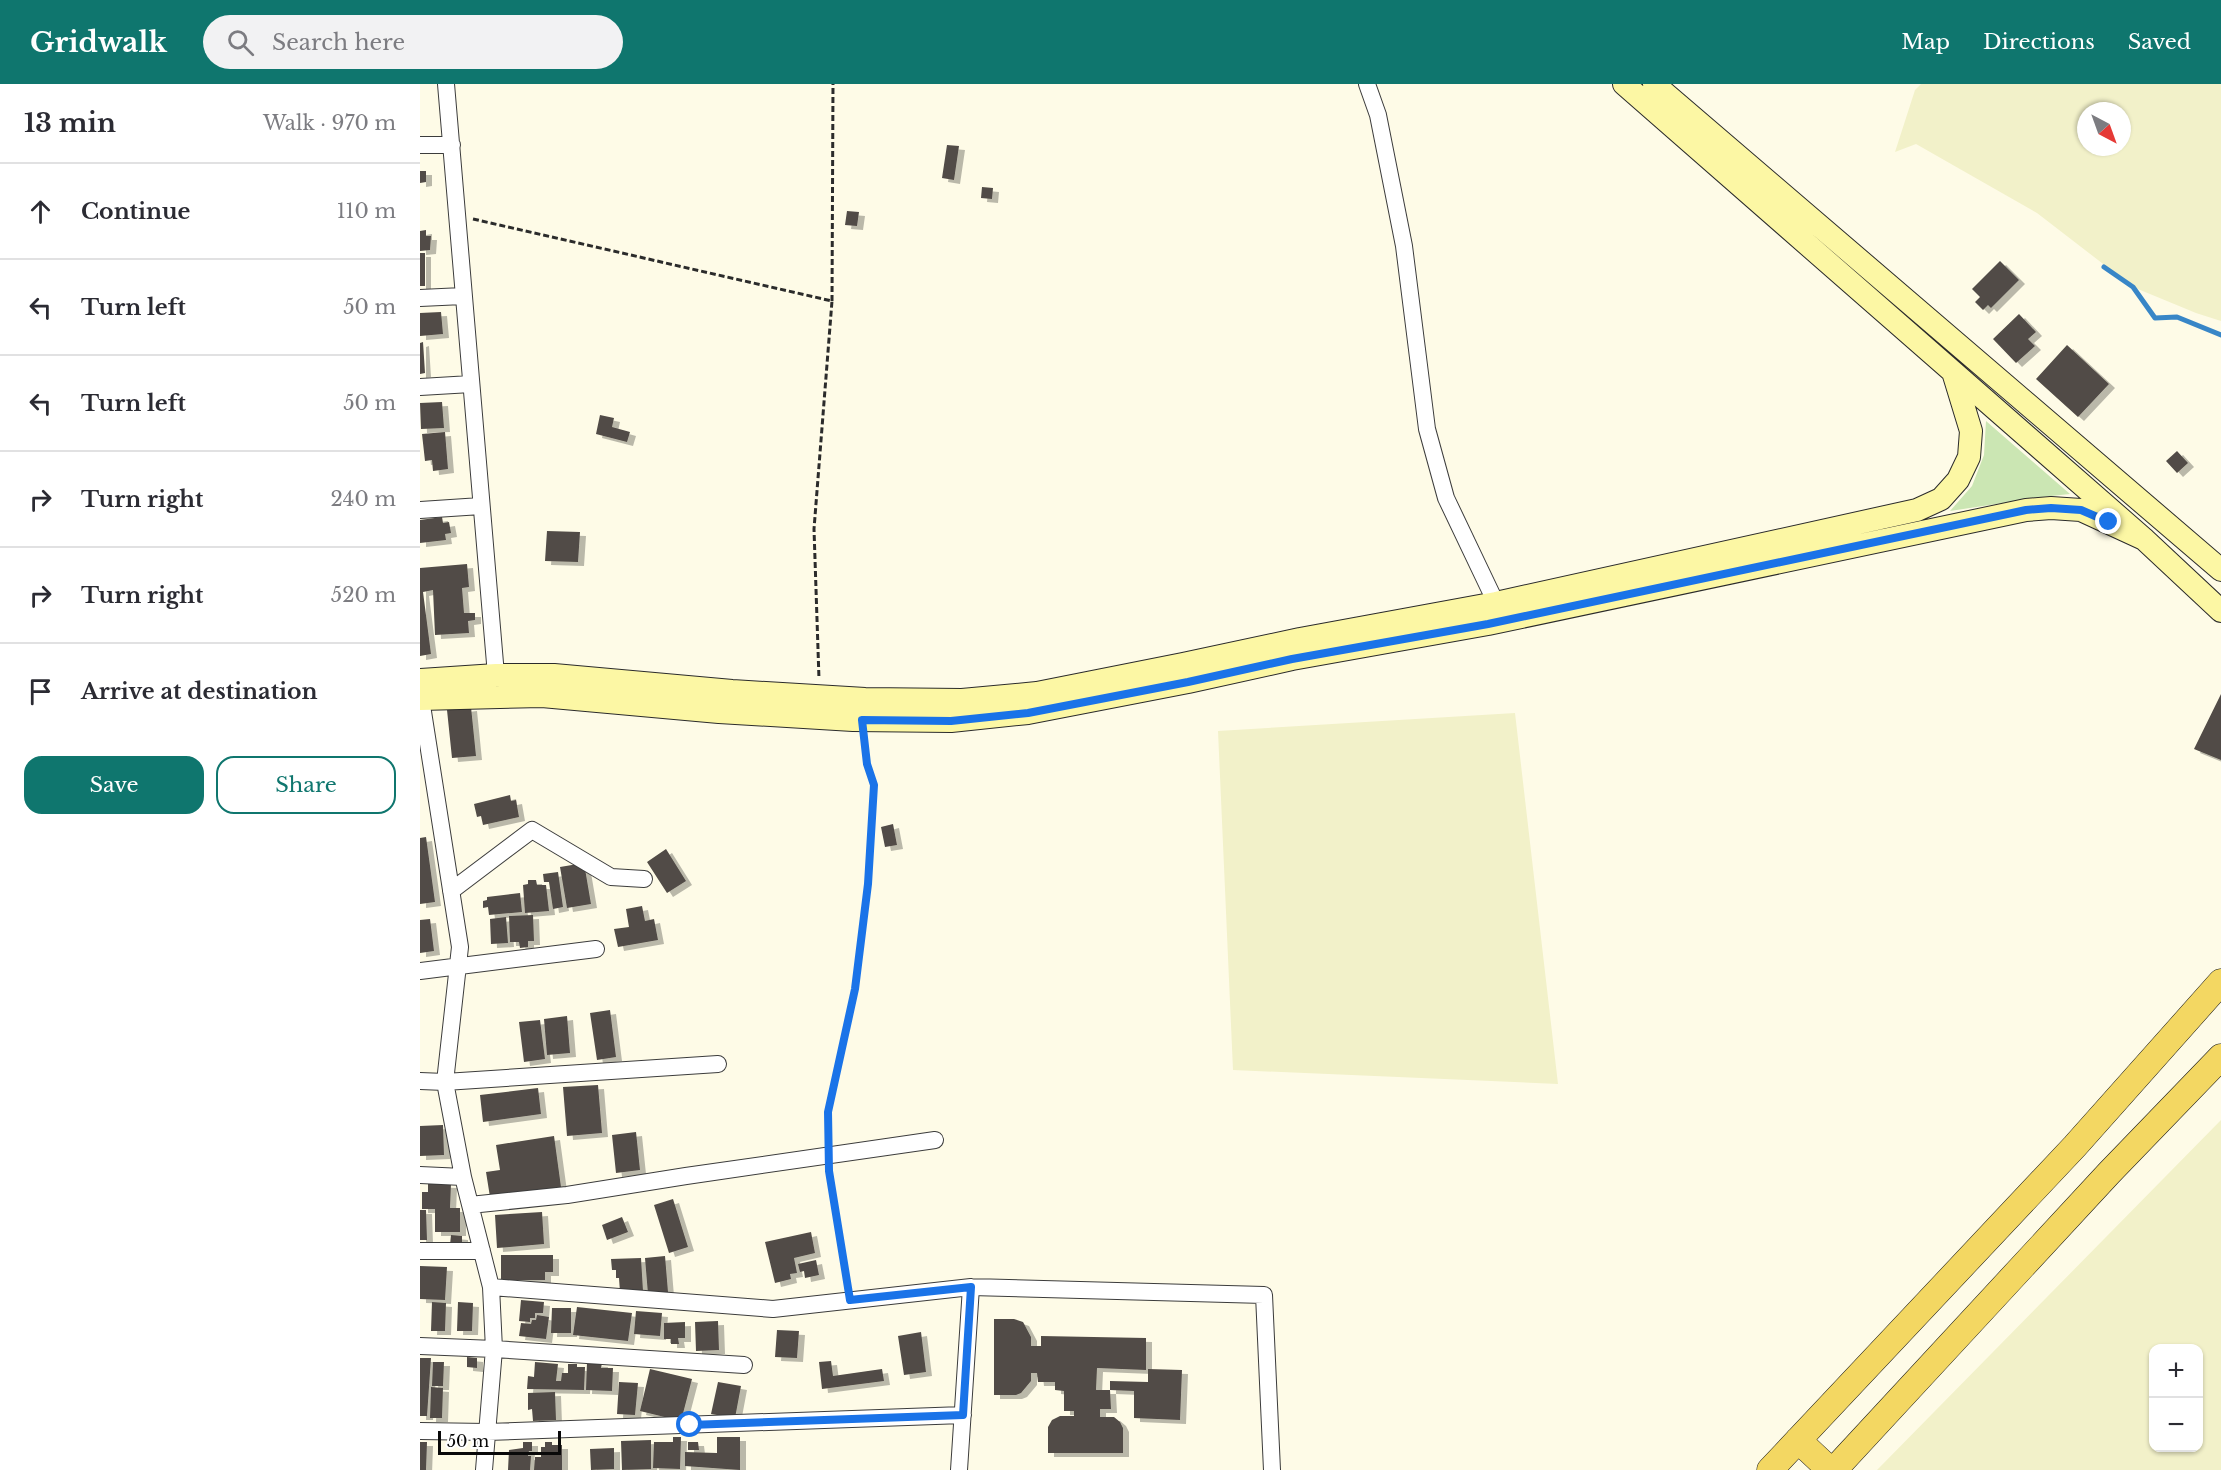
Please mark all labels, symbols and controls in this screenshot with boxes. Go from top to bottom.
search box [203,15,623,69]
text: Gridwalk [30,25,167,60]
icon: search [224,26,257,59]
text: Search here [272,29,405,56]
text: Map [1901,29,1950,55]
text: Directions [1983,29,2095,55]
text: Saved [2128,29,2191,55]
north arrow [2077,102,2131,156]
text: 13 min [24,107,116,139]
text: Walk · 970 m [263,111,396,135]
icon: ahead [24,195,57,228]
text: Continue [81,198,190,225]
text: 110 m [337,199,396,223]
icon: left [24,291,57,324]
text: Turn left [81,294,186,321]
text: 50 m [343,295,396,319]
icon: left [24,387,57,420]
text: Turn left [81,390,186,417]
text: 50 m [343,391,396,415]
icon: right [24,483,57,516]
text: Turn right [81,486,203,513]
text: 240 m [331,487,396,511]
route end [2095,508,2121,534]
icon: right [24,579,57,612]
text: Turn right [81,582,203,609]
text: 520 m [331,583,396,607]
icon: arrive [24,675,57,708]
text: Arrive at destination [81,678,318,705]
button: Save [24,756,204,814]
button: Share [216,756,396,814]
map controls [2149,1344,2203,1452]
button: + [2149,1344,2203,1398]
button: − [2149,1398,2203,1452]
route start [676,1411,702,1437]
scale bar [438,1428,561,1456]
text: 50 m [447,1431,489,1451]

